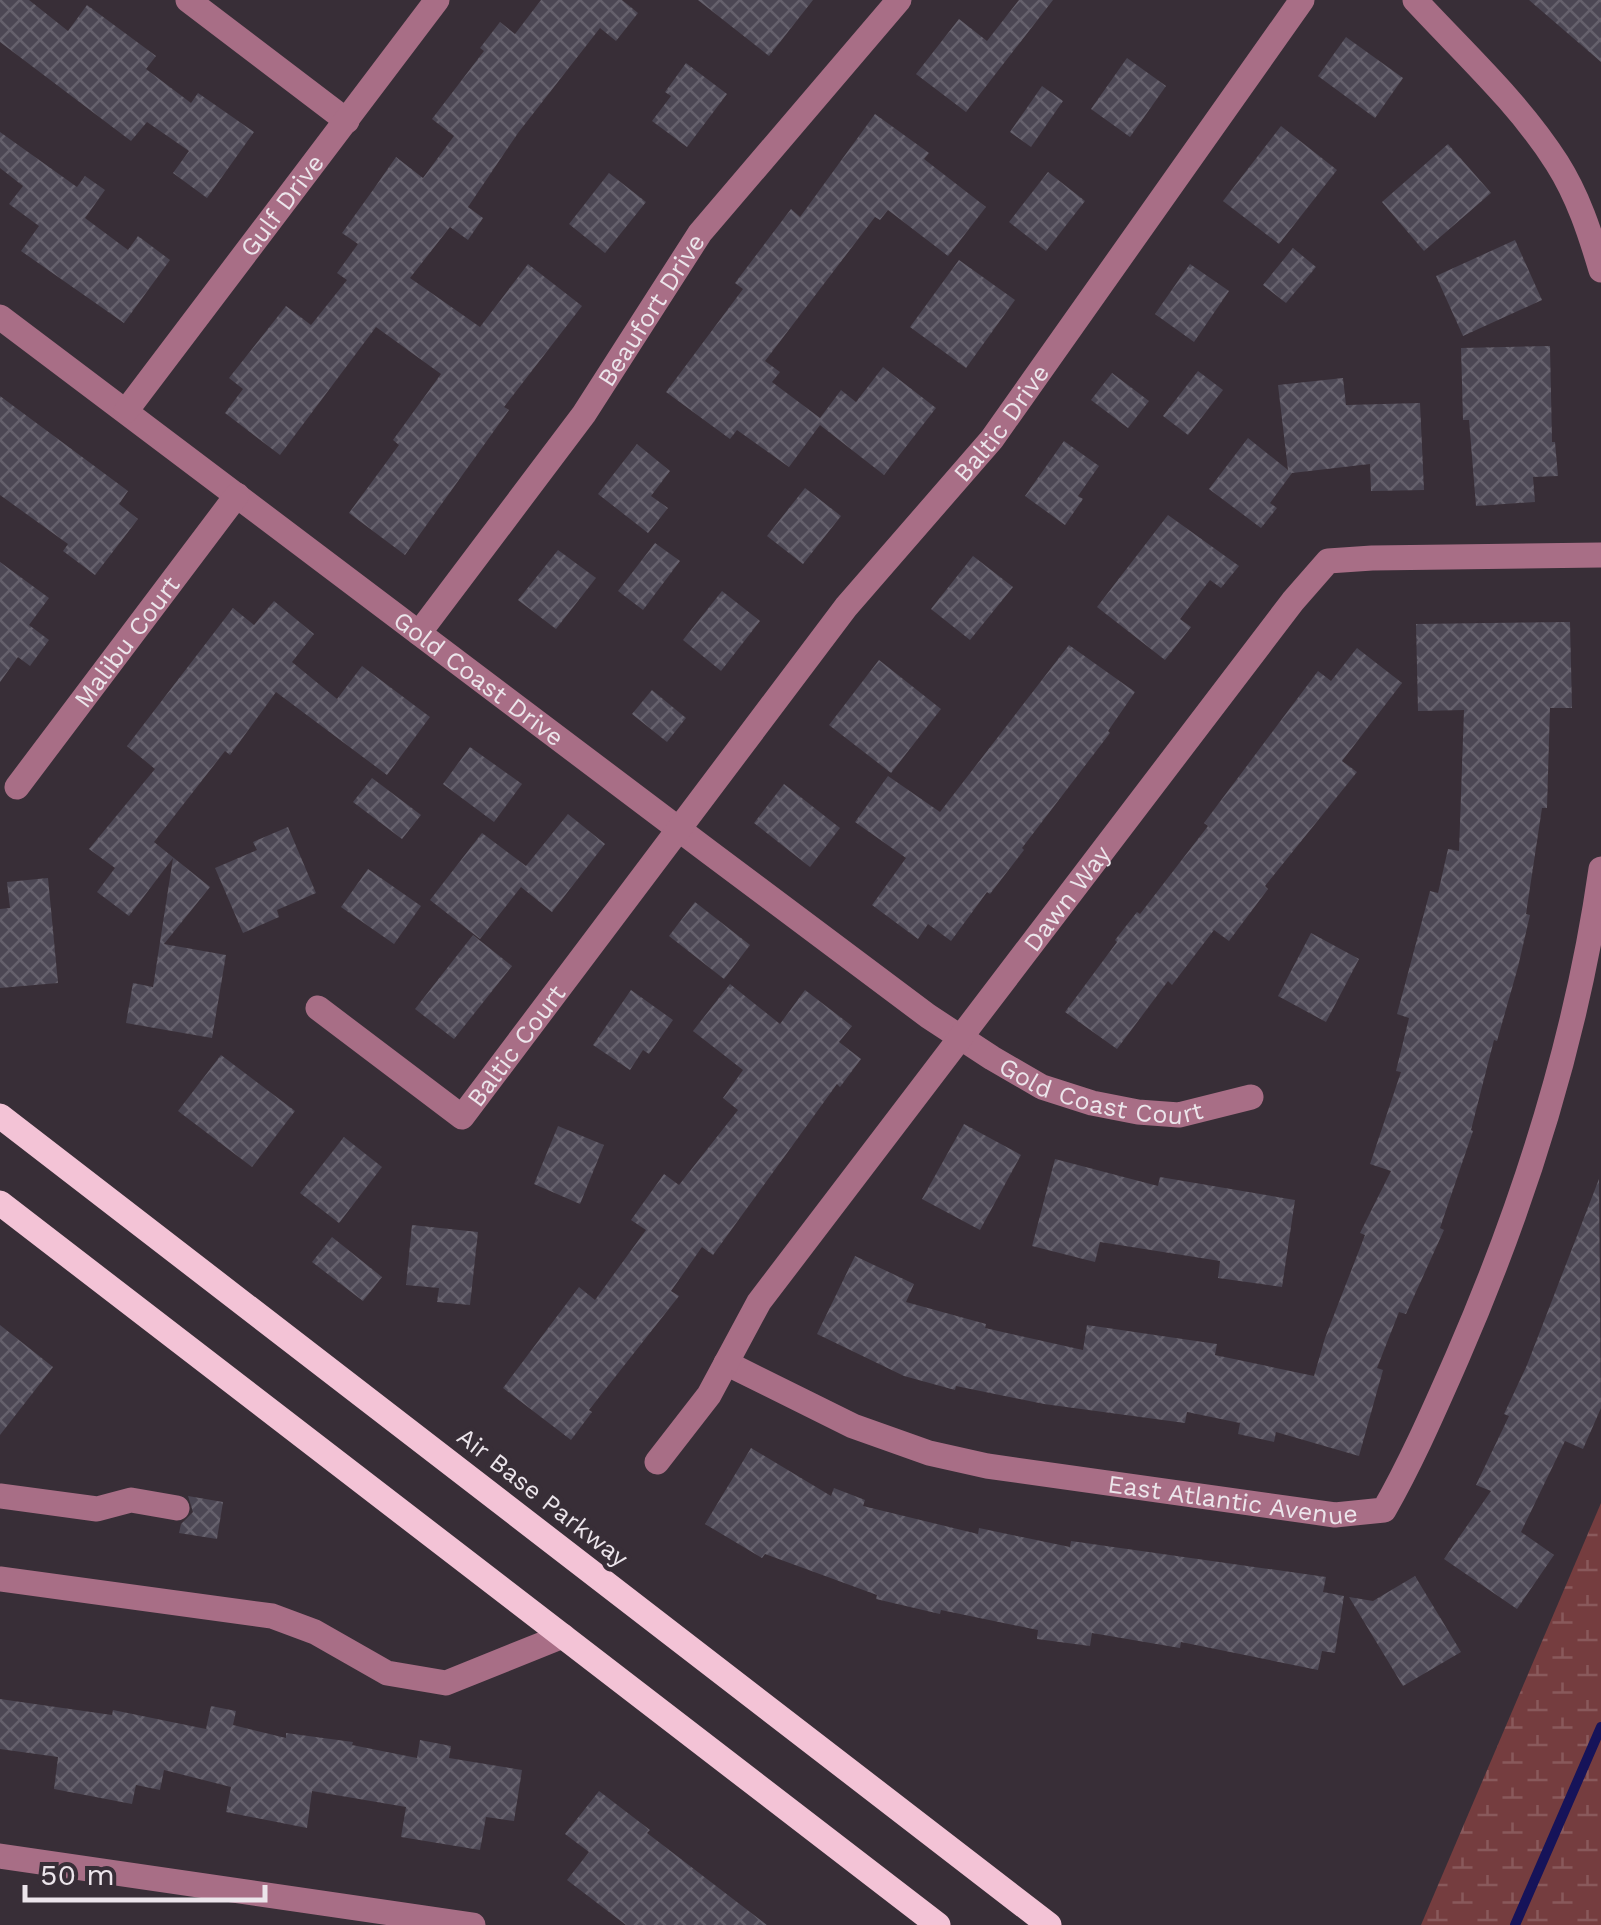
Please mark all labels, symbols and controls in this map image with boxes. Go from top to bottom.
street label: Gulf Drive [234,149,330,262]
street label: Beaufort Drive [592,228,711,392]
street label: Baltic Drive [948,359,1055,488]
street label: Malibu Court [68,570,186,713]
street label: Gold Coast Drive [388,605,569,752]
street label: Dawn Way [1017,840,1117,957]
street label: Baltic Court [461,979,572,1112]
street label: Gold Coast Court [994,1051,1206,1130]
street label: Air Base Parkway [452,1422,634,1573]
street label: East Atlantic Avenue [1106,1469,1359,1531]
scale bar [25,1840,265,1902]
text: 50 m [40,1857,115,1892]

